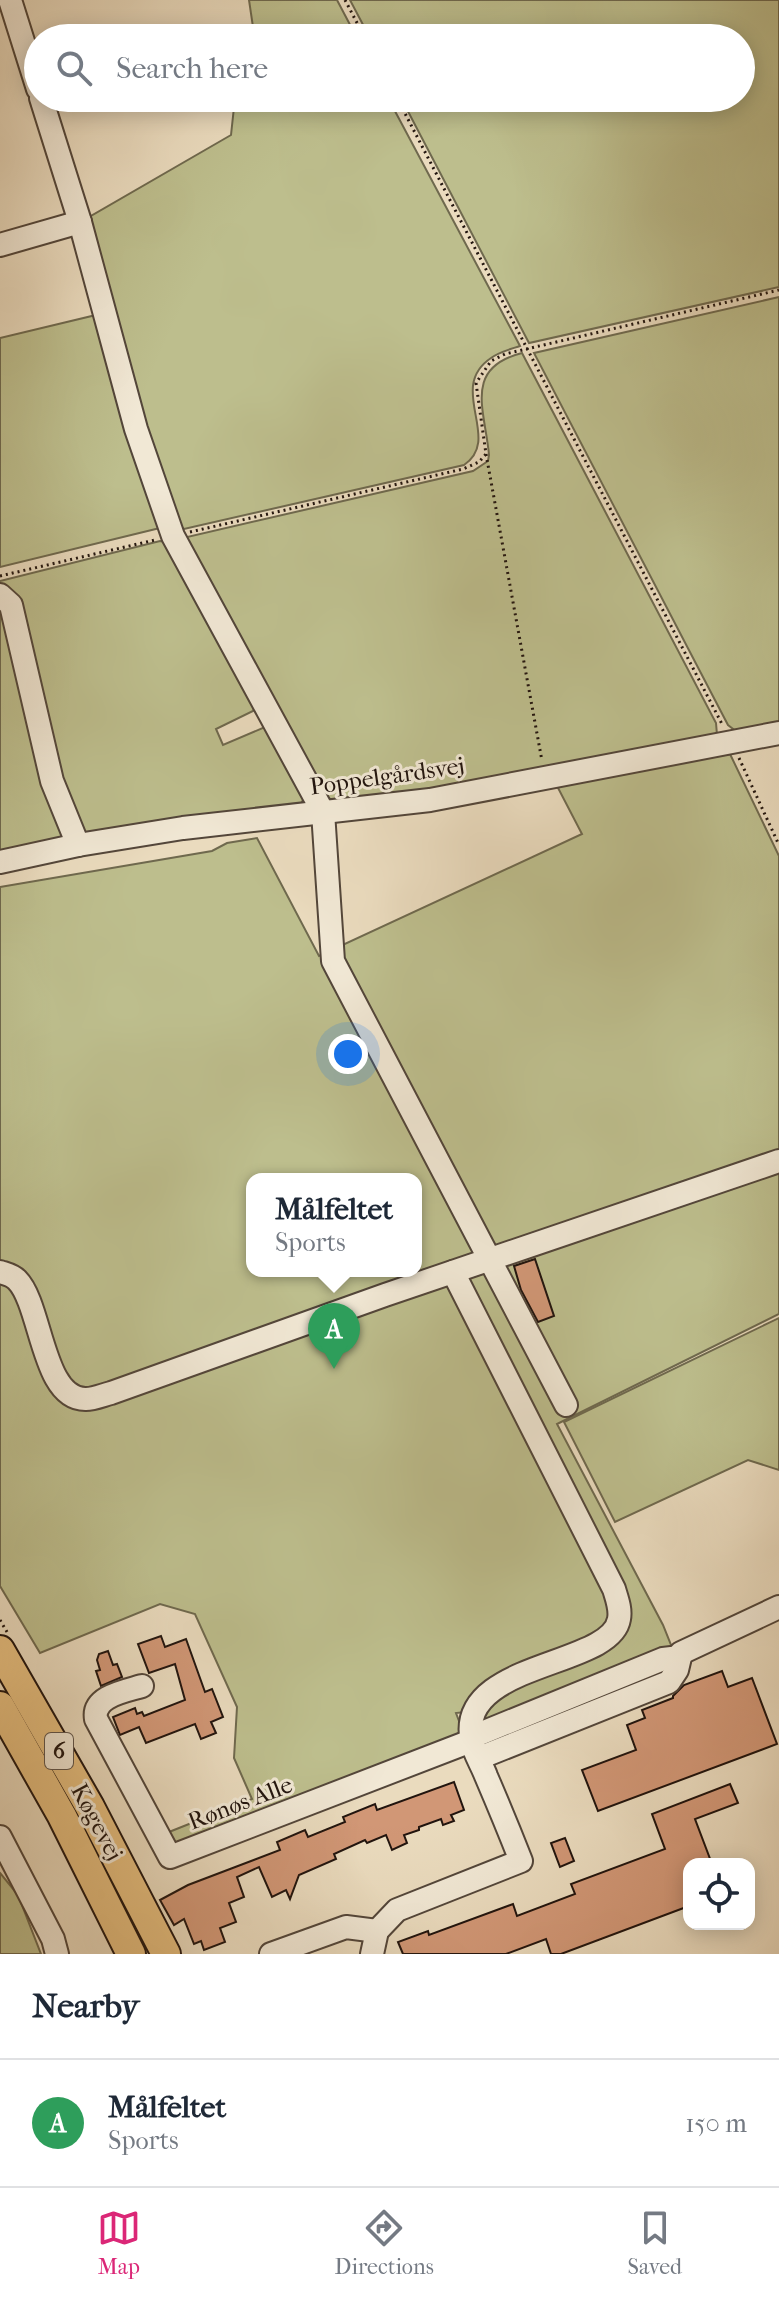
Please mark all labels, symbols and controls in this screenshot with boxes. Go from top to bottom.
search box [24,24,755,112]
icon: search [52,46,96,90]
text: Search here [116,51,268,86]
street label: Poppelgårdsvej [308,751,466,801]
your location [328,1034,368,1074]
popup [246,1173,422,1277]
text: Målfeltet [275,1192,393,1227]
text: Sports [275,1227,346,1258]
pin: A [308,1303,360,1369]
road number: 6 [45,1733,73,1769]
street label: Rønøs Alle [184,1770,296,1836]
street label: Køgevej [65,1779,129,1865]
map controls [683,1858,755,1930]
button: locate [683,1858,755,1930]
text: Nearby [32,1986,139,2026]
text: Målfeltet [108,2090,226,2125]
text: A [50,2108,66,2139]
text: 150 m [685,2108,747,2139]
text: Sports [108,2125,179,2156]
tab: Map [97,2206,141,2280]
tab: Directions [335,2206,434,2280]
tab: Saved [628,2206,682,2280]

